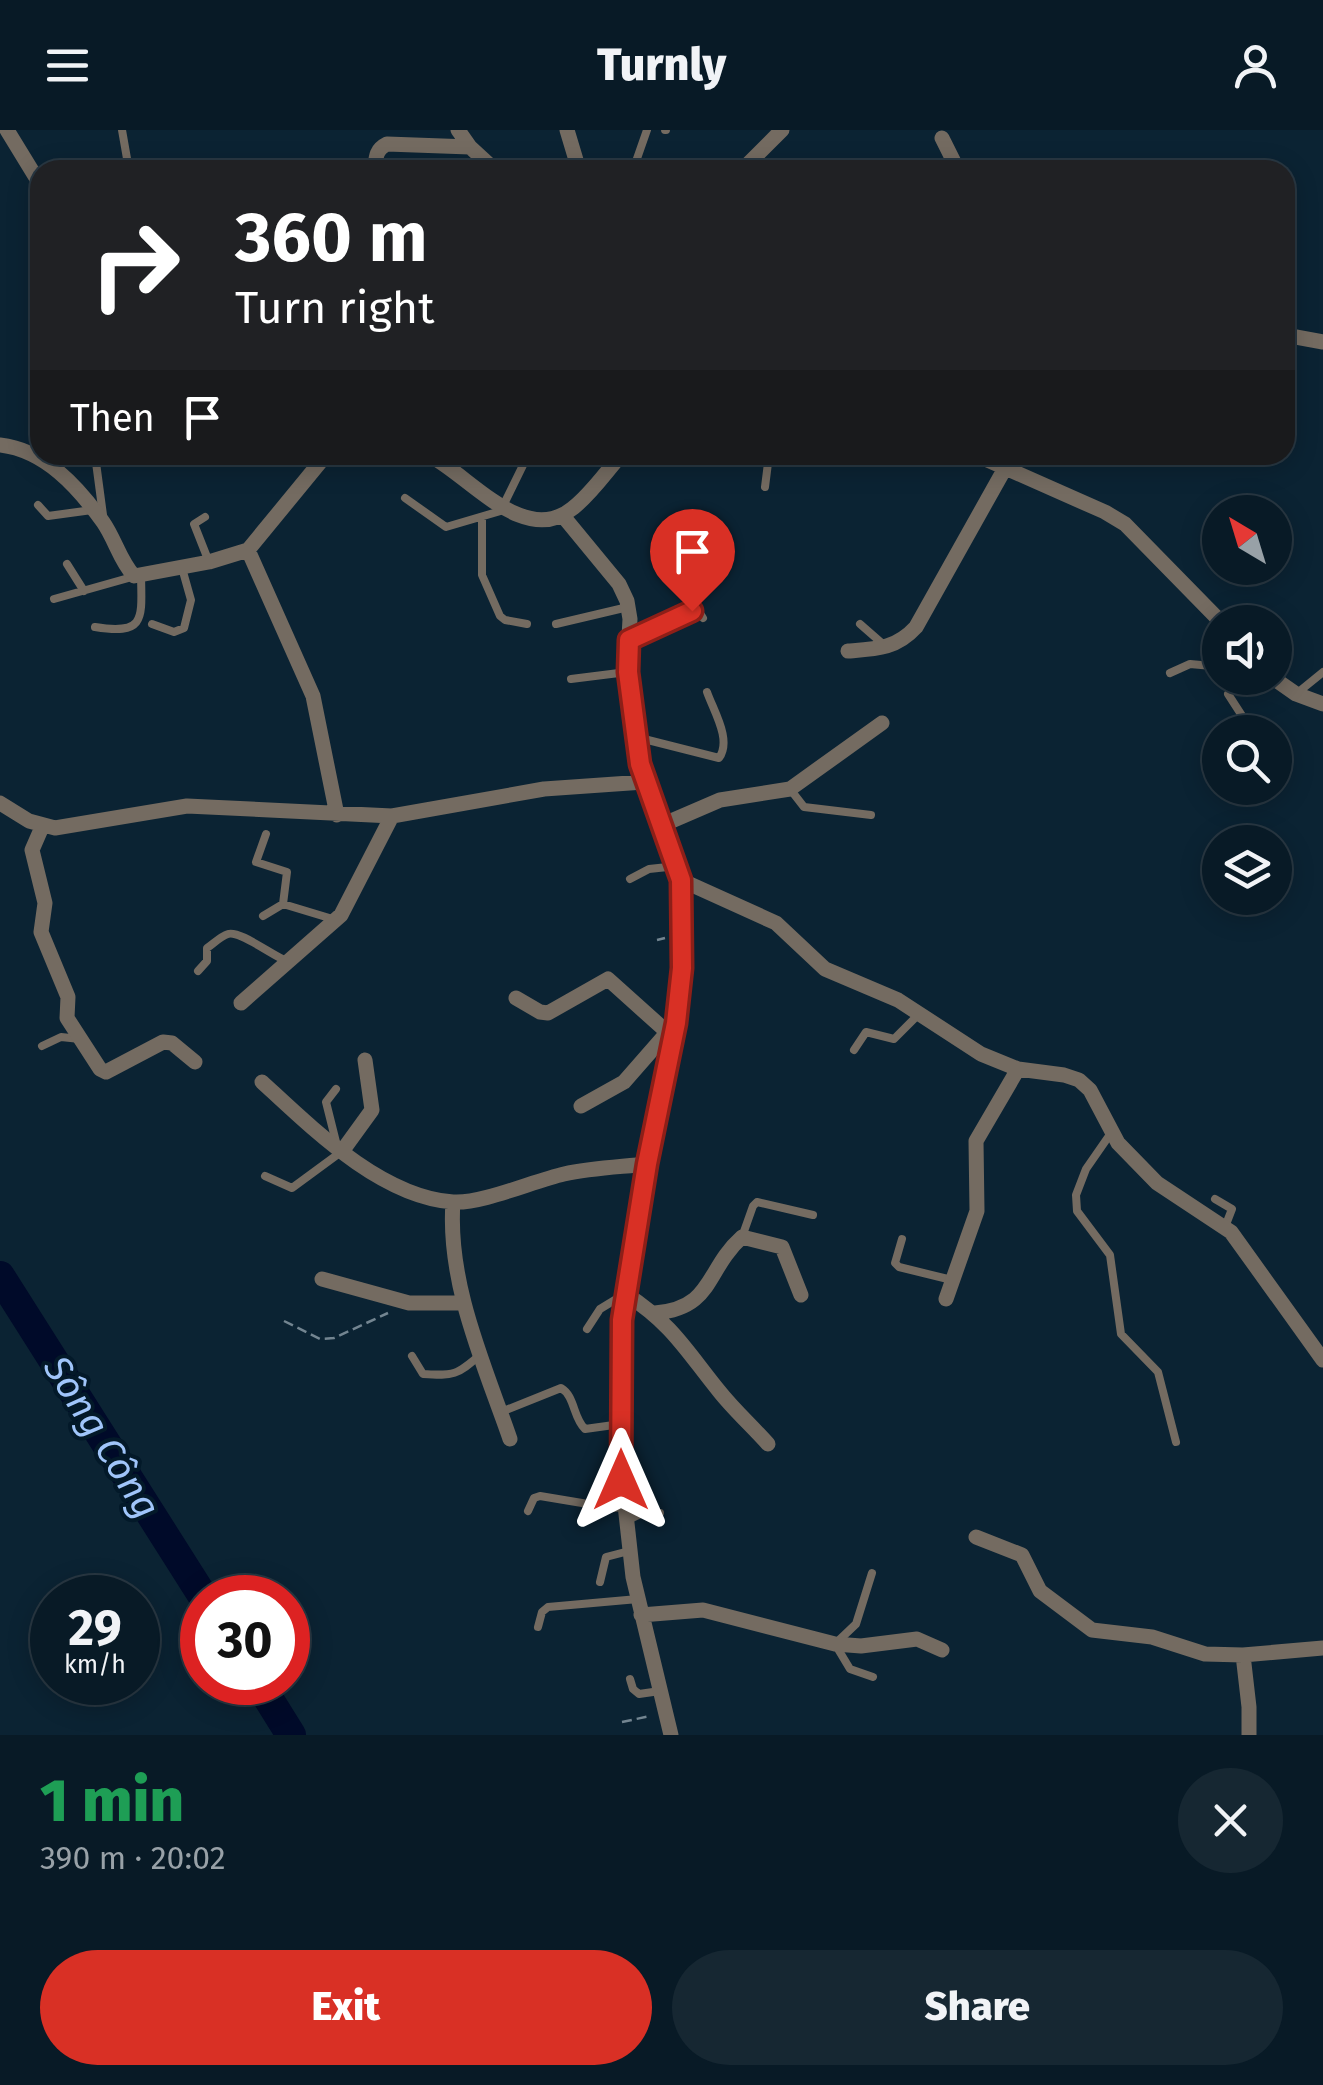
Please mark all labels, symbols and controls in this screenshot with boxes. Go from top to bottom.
icon: menu [40,38,95,93]
text: Turnly [597,38,726,92]
icon: person [1228,38,1283,93]
text: 360 m [235,196,428,280]
icon: right [70,200,200,330]
text: Turn right [235,281,434,335]
icon: arrive [175,390,230,445]
text: Then [70,395,155,441]
north arrow [1202,495,1292,585]
map controls [1202,495,1292,915]
pin [650,509,735,612]
icon: arrive [665,524,720,579]
button: sound [1202,605,1292,695]
button: search [1202,715,1292,805]
button: layers [1202,825,1292,915]
water label: Sông Công [34,1346,170,1527]
position arrow [569,1428,673,1532]
speed limit sign: 30 [180,1575,310,1705]
text: 29 [68,1598,122,1658]
text: km/h [64,1650,126,1680]
text: 1 min [40,1765,184,1837]
button: close [1178,1768,1283,1873]
text: 390 m · 20:02 [40,1839,225,1877]
button: Exit [40,1950,652,2065]
button: Share [672,1950,1283,2065]

